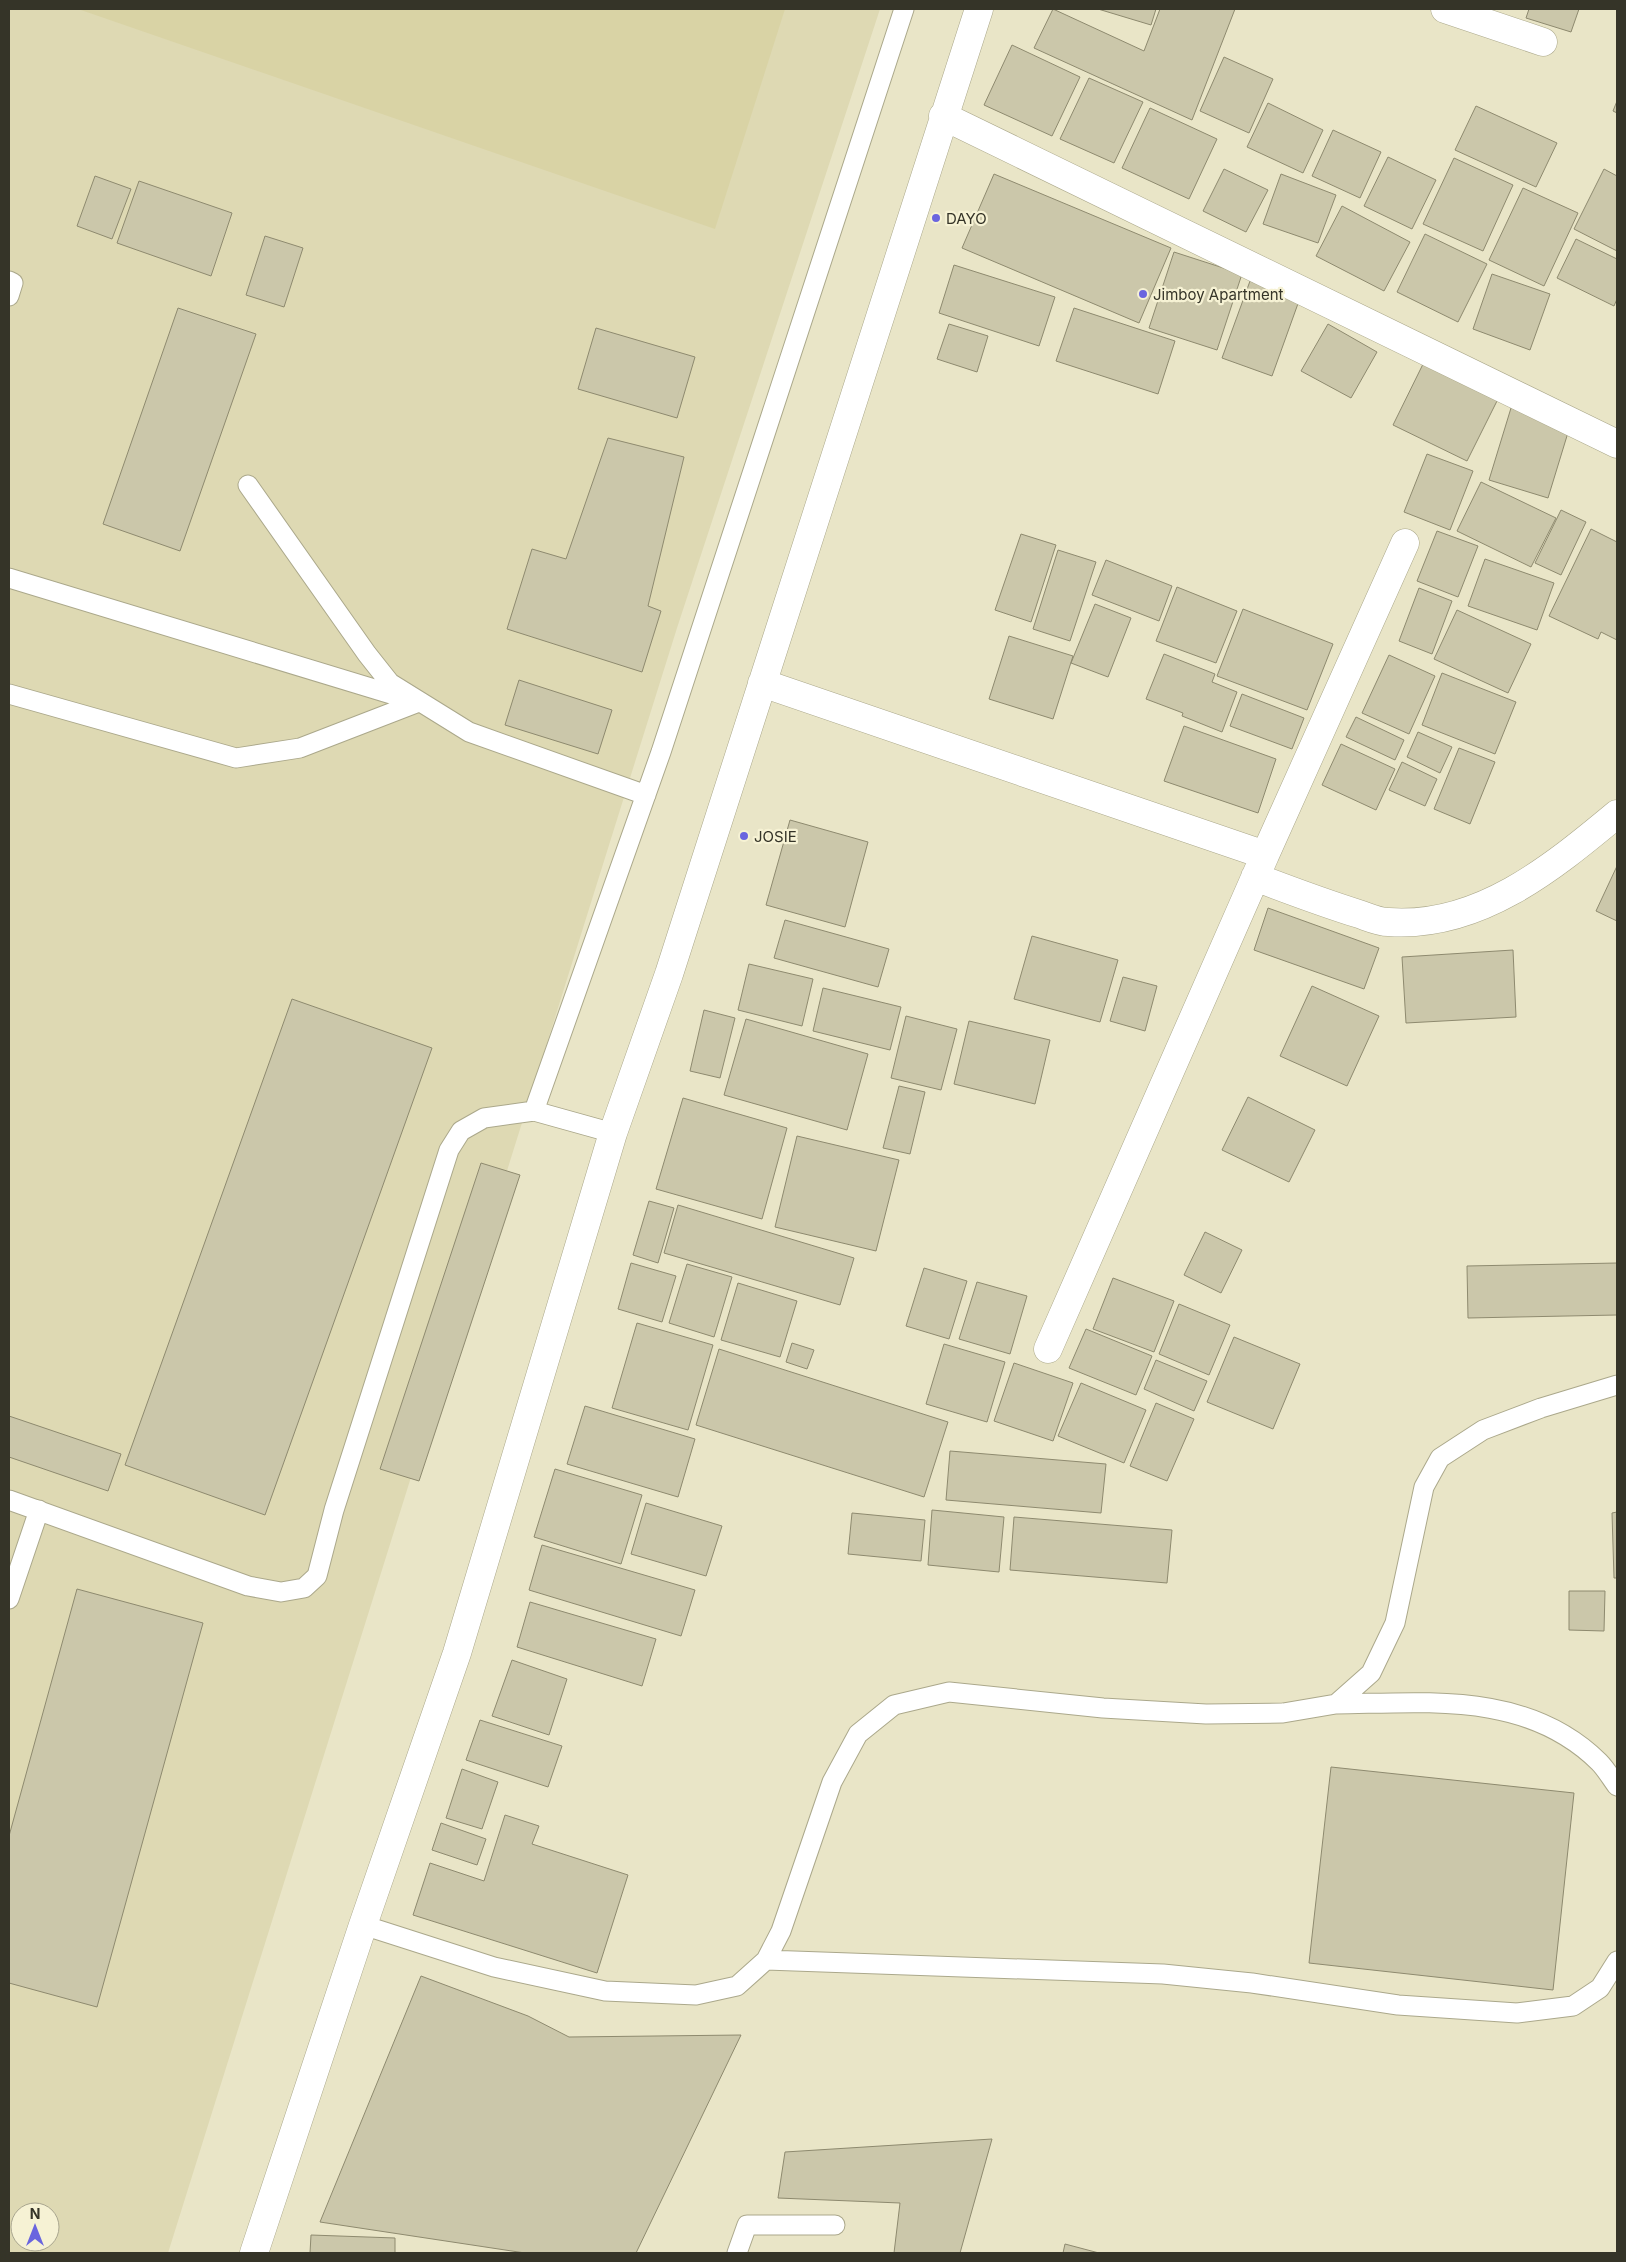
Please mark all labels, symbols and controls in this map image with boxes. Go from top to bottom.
place label: DAYO [946,209,987,228]
marker: DAYO [930,212,942,224]
place label: Jimboy Apartment [1153,285,1284,304]
marker: Jimboy Apartment [1137,288,1149,300]
place label: JOSIE [754,827,797,846]
marker: JOSIE [738,830,750,842]
north arrow [10,2202,60,2252]
text: N [30,2205,40,2222]

